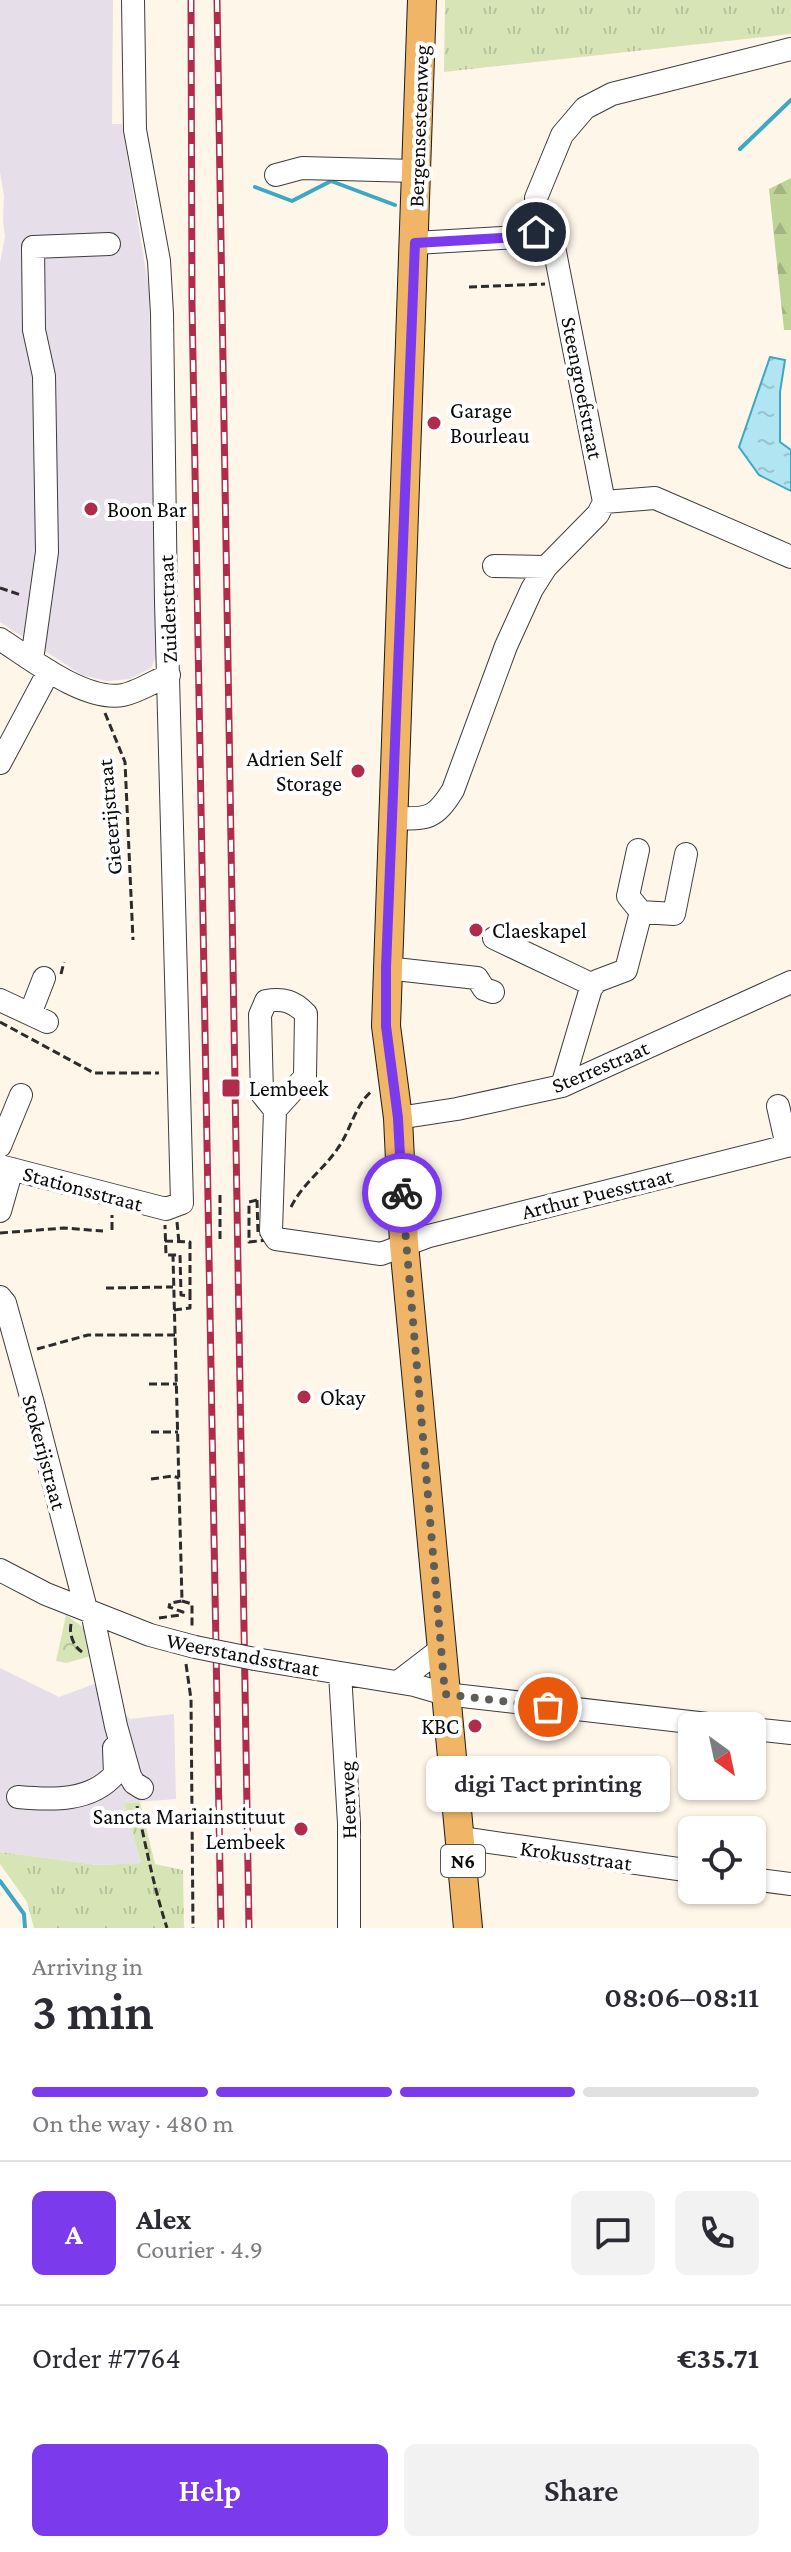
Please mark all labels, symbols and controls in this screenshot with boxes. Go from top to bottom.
street label: Bergensesteenweg [403,44,434,208]
pin [502,198,570,266]
icon: home [514,210,558,254]
street label: Steengroefstraat [556,315,609,462]
place label: Garage Bourleau [450,398,530,448]
marker: Garage Bourleau [425,414,443,432]
place label: Boon Bar [107,497,187,522]
marker: Boon Bar [82,500,100,518]
street label: Zuiderstraat [153,554,182,664]
place label: Adrien Self Storage [246,746,343,796]
street label: Gieterijstraat [92,757,127,876]
marker: Adrien Self Storage [349,762,367,780]
place label: Claeskapel [492,918,587,943]
marker: Claeskapel [467,921,485,939]
street label: Sterrestraat [548,1035,653,1098]
place label: Lembeek [249,1076,329,1101]
marker: Lembeek [220,1077,242,1099]
courier [362,1153,442,1233]
street label: Stationsstraat [20,1160,146,1217]
street label: Arthur Puesstraat [519,1162,676,1224]
icon: bike [380,1171,424,1215]
place label: Okay [320,1385,366,1410]
marker: Okay [295,1388,313,1406]
street label: Stokerijstraat [17,1392,72,1513]
street label: Weerstandsstraat [164,1627,322,1682]
pin [514,1673,582,1741]
icon: bag [526,1685,570,1729]
north arrow [678,1712,766,1800]
map controls [678,1712,766,1904]
place label: KBC [421,1714,459,1739]
marker: KBC [466,1717,484,1735]
callout: digi Tact printing [426,1755,670,1811]
street label: Heerweg [334,1760,361,1839]
text: digi Tact printing [454,1769,642,1798]
place label: Sancta Mariainstituut Lembeek [93,1804,286,1854]
button: locate [678,1816,766,1904]
marker: Sancta Mariainstituut Lembeek [292,1820,310,1838]
street label: Krokusstraat [518,1835,634,1876]
road number: N6 [441,1845,485,1877]
text: Arriving in [32,1952,143,1981]
text: 08:06–08:11 [604,1980,759,2013]
text: 3 min [32,1982,154,2040]
text: On the way · 480 m [32,2109,234,2138]
button: chat [571,2191,655,2275]
button: phone [675,2191,759,2275]
text: Alex [136,2202,191,2235]
text: A [65,2217,83,2250]
text: Courier · 4.9 [136,2235,263,2264]
text: Order #7764 [32,2341,181,2374]
text: €35.71 [677,2341,759,2374]
button: Help [32,2444,388,2536]
button: Share [404,2444,759,2536]

